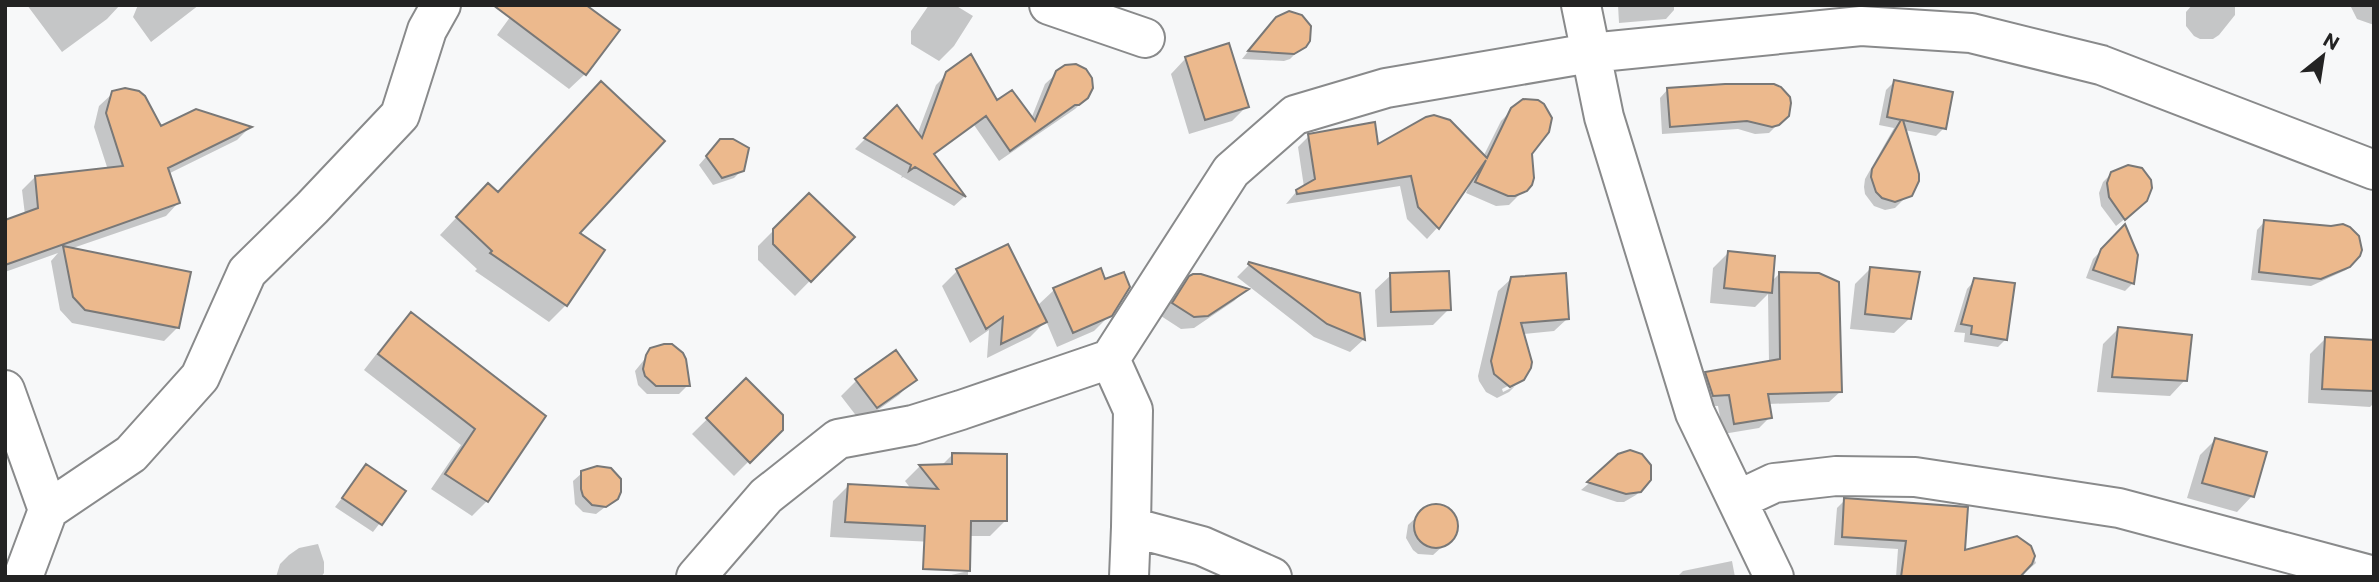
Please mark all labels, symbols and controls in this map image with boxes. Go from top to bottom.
north arrow [2288,21,2358,91]
text: N [2320,27,2344,54]

